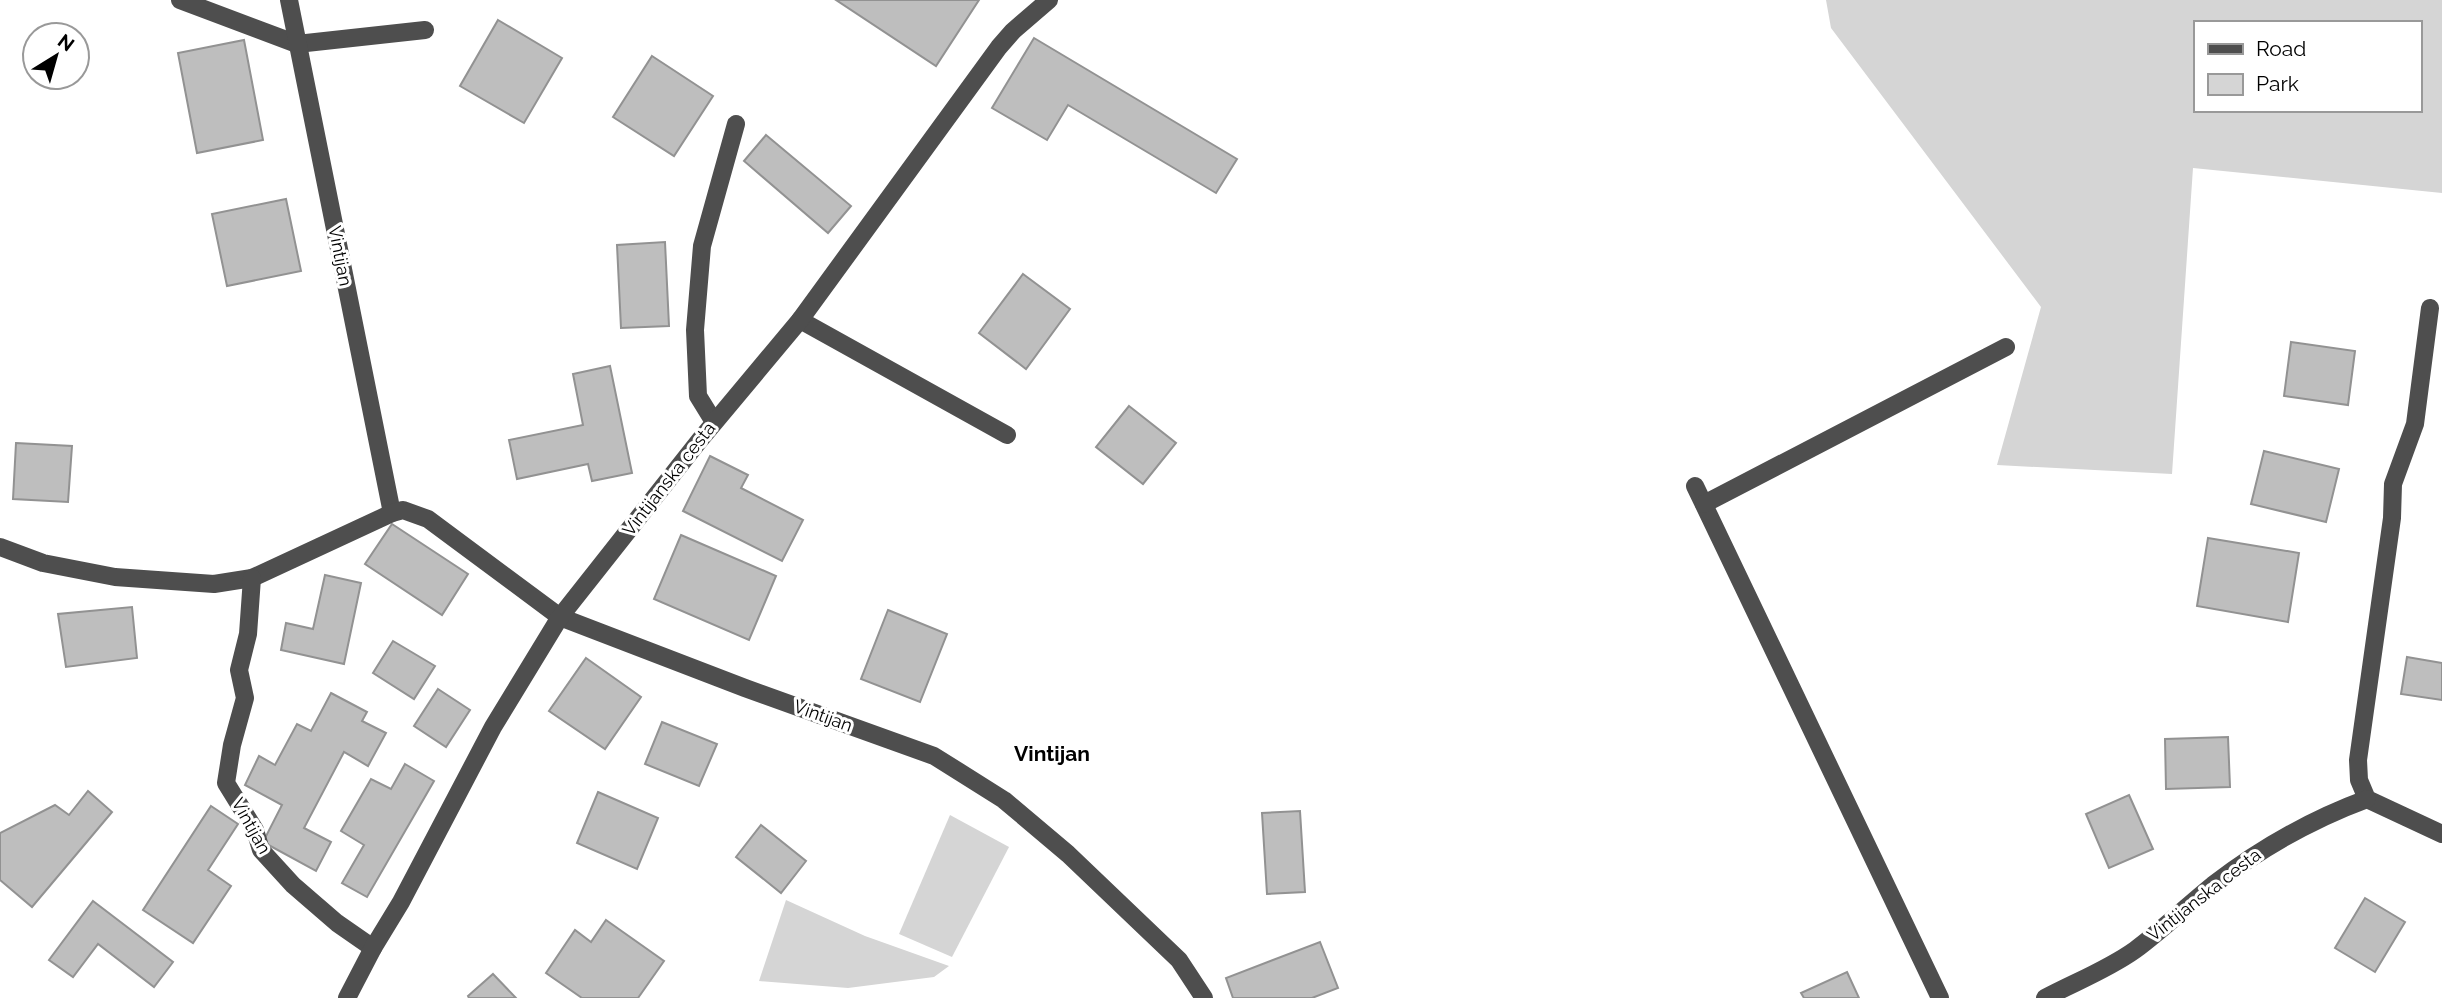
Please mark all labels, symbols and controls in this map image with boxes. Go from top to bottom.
north arrow [21,21,91,91]
legend [2194,21,2421,112]
text: N [54,29,79,56]
text: Road [2256,36,2306,61]
text: Park [2256,71,2299,96]
street label: Vintijan [324,224,357,288]
street label: Vintijanska cesta [618,418,719,540]
street label: Vintijan [791,695,855,736]
district label: Vintijan [1014,741,1090,766]
street label: Vintijan [228,794,275,857]
street label: Vintijanska cesta [2143,844,2265,945]

